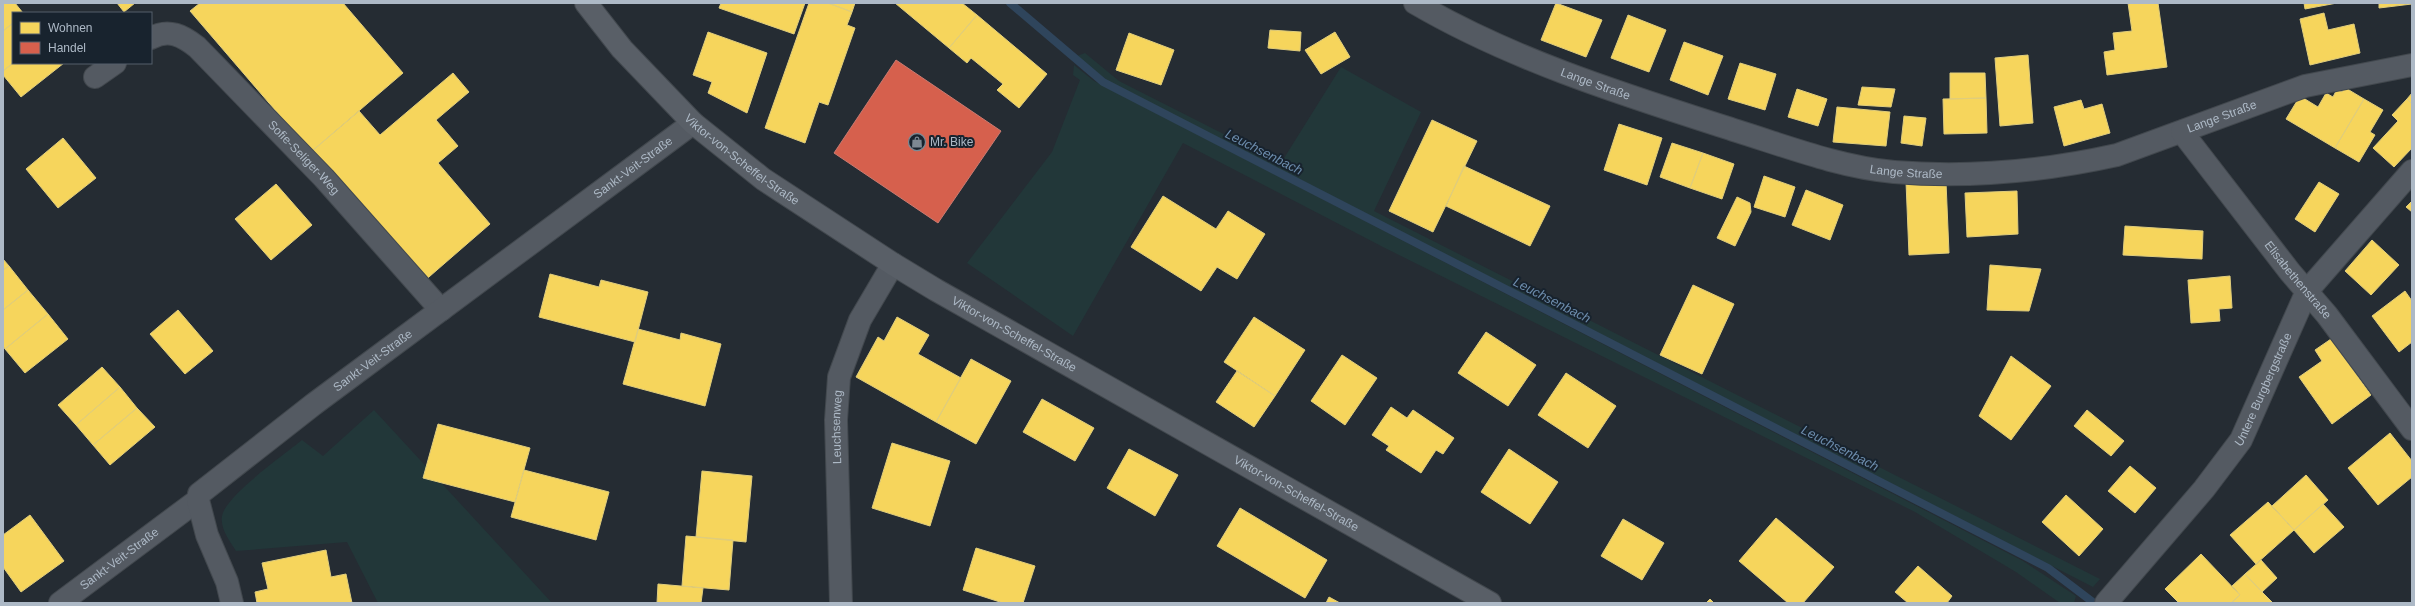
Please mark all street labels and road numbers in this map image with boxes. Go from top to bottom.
street label: Lange Straße [1559,65,1632,103]
street label: Lange Straße [2185,97,2259,136]
street label: Viktor-von-Scheffel-Straße [681,111,802,208]
street label: Sofie-Seliger-Weg [265,118,342,198]
street label: Sankt-Veit-Straße [591,133,675,201]
street label: Lange Straße [1869,162,1943,181]
street label: Elisabethenstraße [2262,238,2334,322]
street label: Viktor-von-Scheffel-Straße [949,293,1079,375]
street label: Sankt-Veit-Straße [330,326,415,394]
street label: Untere Burgbergstraße [2232,330,2295,449]
street label: Leuchsenweg [829,390,845,464]
street label: Viktor-von-Scheffel-Straße [1231,453,1361,535]
street label: Sankt-Veit-Straße [77,525,162,593]

